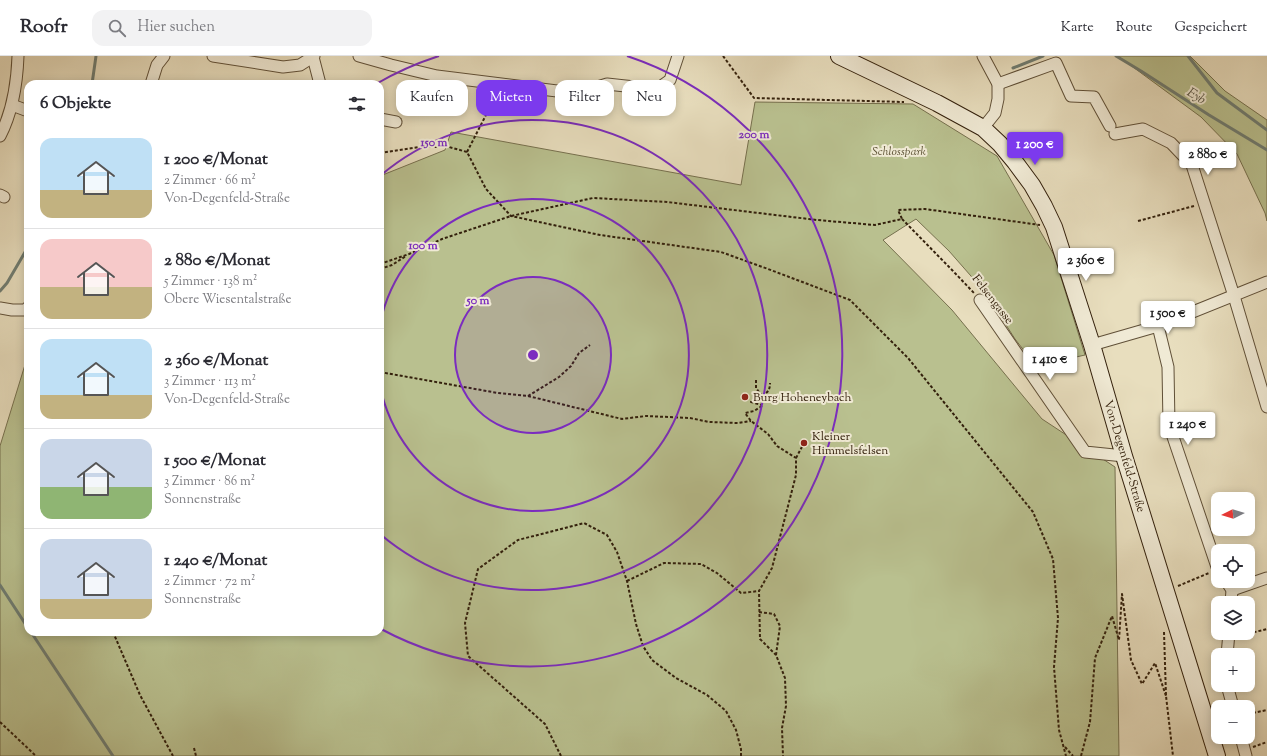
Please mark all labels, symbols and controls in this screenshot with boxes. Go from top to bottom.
search box [92,10,372,46]
text: Roofr [20,14,68,41]
icon: search [106,17,128,39]
text: Hier suchen [138,17,215,38]
text: Karte [1061,18,1094,38]
text: Route [1116,18,1152,38]
text: Gespeichert [1174,18,1247,38]
chip: Kaufen [396,80,468,116]
chip: Mieten [476,80,547,116]
chip: Filter [555,80,614,116]
chip: Neu [622,80,676,116]
water label: Eyb [1183,84,1209,109]
text: 6 Objekte [40,92,111,116]
icon: filters [346,93,368,115]
text: 200 m [739,126,769,144]
pin: 1 200 € [998,132,1072,166]
text: 150 m [419,134,448,152]
text: 1 200 € [1016,136,1054,154]
pin: 2 880 € [1171,142,1245,176]
park label: Schlosspark [872,143,926,161]
text: 2 880 € [1188,146,1228,164]
text: 1 200 €/Monat [164,148,268,172]
icon: home [72,154,120,202]
text: 2 Zimmer · 66 m² [164,172,256,190]
text: Von-Degenfeld-Straße [164,190,290,208]
text: 100 m [407,237,438,255]
pin: 2 360 € [1049,248,1123,282]
text: 2 880 €/Monat [164,249,270,273]
text: 2 360 € [1067,252,1105,270]
icon: home [72,255,120,303]
street label: Felsengasse [967,271,1018,329]
text: 5 Zimmer · 138 m² [164,273,257,291]
text: Obere Wiesentalstraße [164,291,291,309]
text: 50 m [466,292,490,310]
pin: 1 500 € [1131,301,1205,335]
text: 1 500 € [1150,305,1186,323]
pin: 1 410 € [1013,347,1087,381]
centre of rings [526,348,540,362]
text: 2 360 €/Monat [164,349,268,373]
text: 1 410 € [1032,351,1068,369]
icon: home [72,355,120,403]
text: 3 Zimmer · 113 m² [164,373,256,391]
place label: Burg Hoheneybach [753,389,851,407]
text: Von-Degenfeld-Straße [164,391,290,409]
marker: Burg Hoheneybach [740,392,750,402]
street label: Von-Degenfeld-Straße [1098,398,1150,515]
pin: 1 240 € [1151,412,1225,446]
text: 1 240 € [1169,416,1207,434]
place label: Kleiner Himmelsfelsen [812,428,888,460]
marker: Kleiner Himmelsfelsen [799,438,809,448]
text: 1 500 €/Monat [164,449,266,473]
icon: home [72,455,120,503]
text: 3 Zimmer · 86 m² [164,473,255,491]
text: Sonnenstraße [164,491,241,509]
north arrow [1211,492,1255,536]
map controls [1211,492,1255,744]
button: locate [1211,544,1255,588]
text: 1 240 €/Monat [164,549,267,573]
icon: home [72,555,120,603]
text: 2 Zimmer · 72 m² [164,573,255,591]
text: Sonnenstraße [164,591,241,609]
button: layers [1211,596,1255,640]
button: + [1211,648,1255,692]
button: − [1211,700,1255,744]

